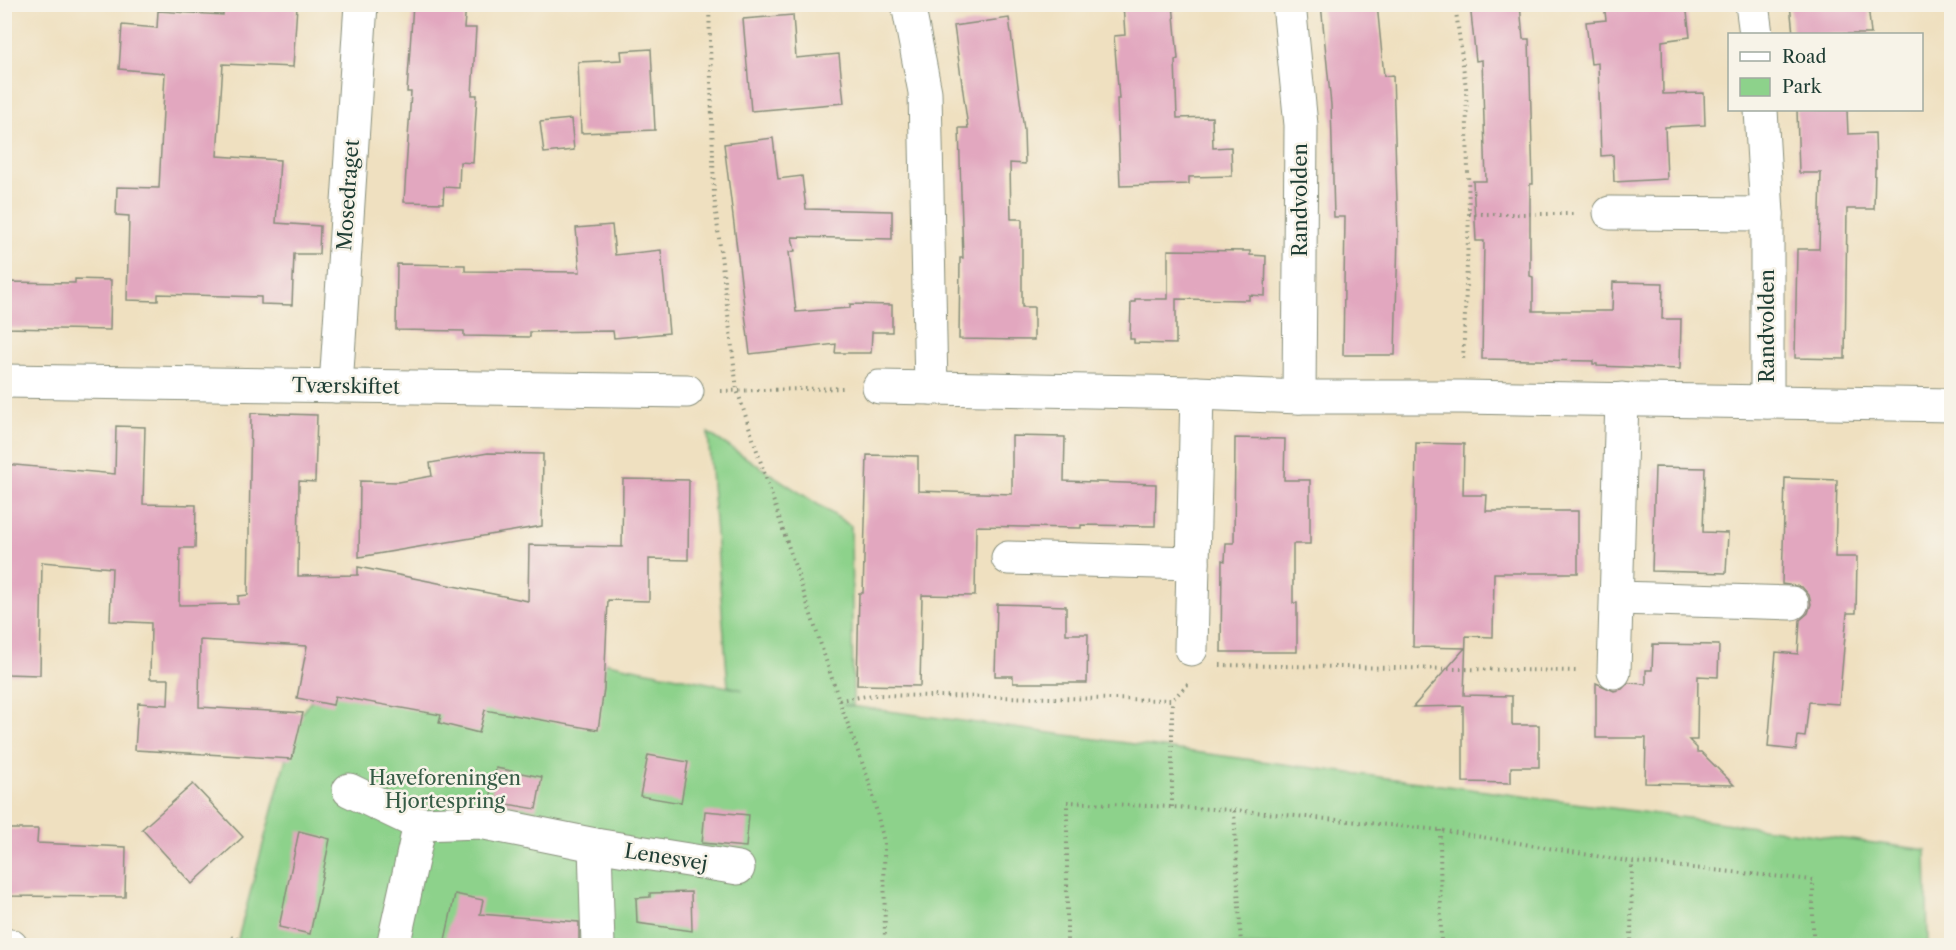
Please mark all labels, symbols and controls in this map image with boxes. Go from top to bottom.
legend [1728,33,1923,111]
text: Road [1782,46,1827,68]
text: Park [1782,76,1823,98]
street label: Mosedraget [332,138,364,252]
street label: Randvolden [1288,143,1312,257]
street label: Randvolden [1755,269,1779,383]
street label: Tværskiftet [292,373,400,399]
park label: Haveforeningen Hjortespring [369,766,522,813]
street label: Lenesvej [623,839,709,875]

